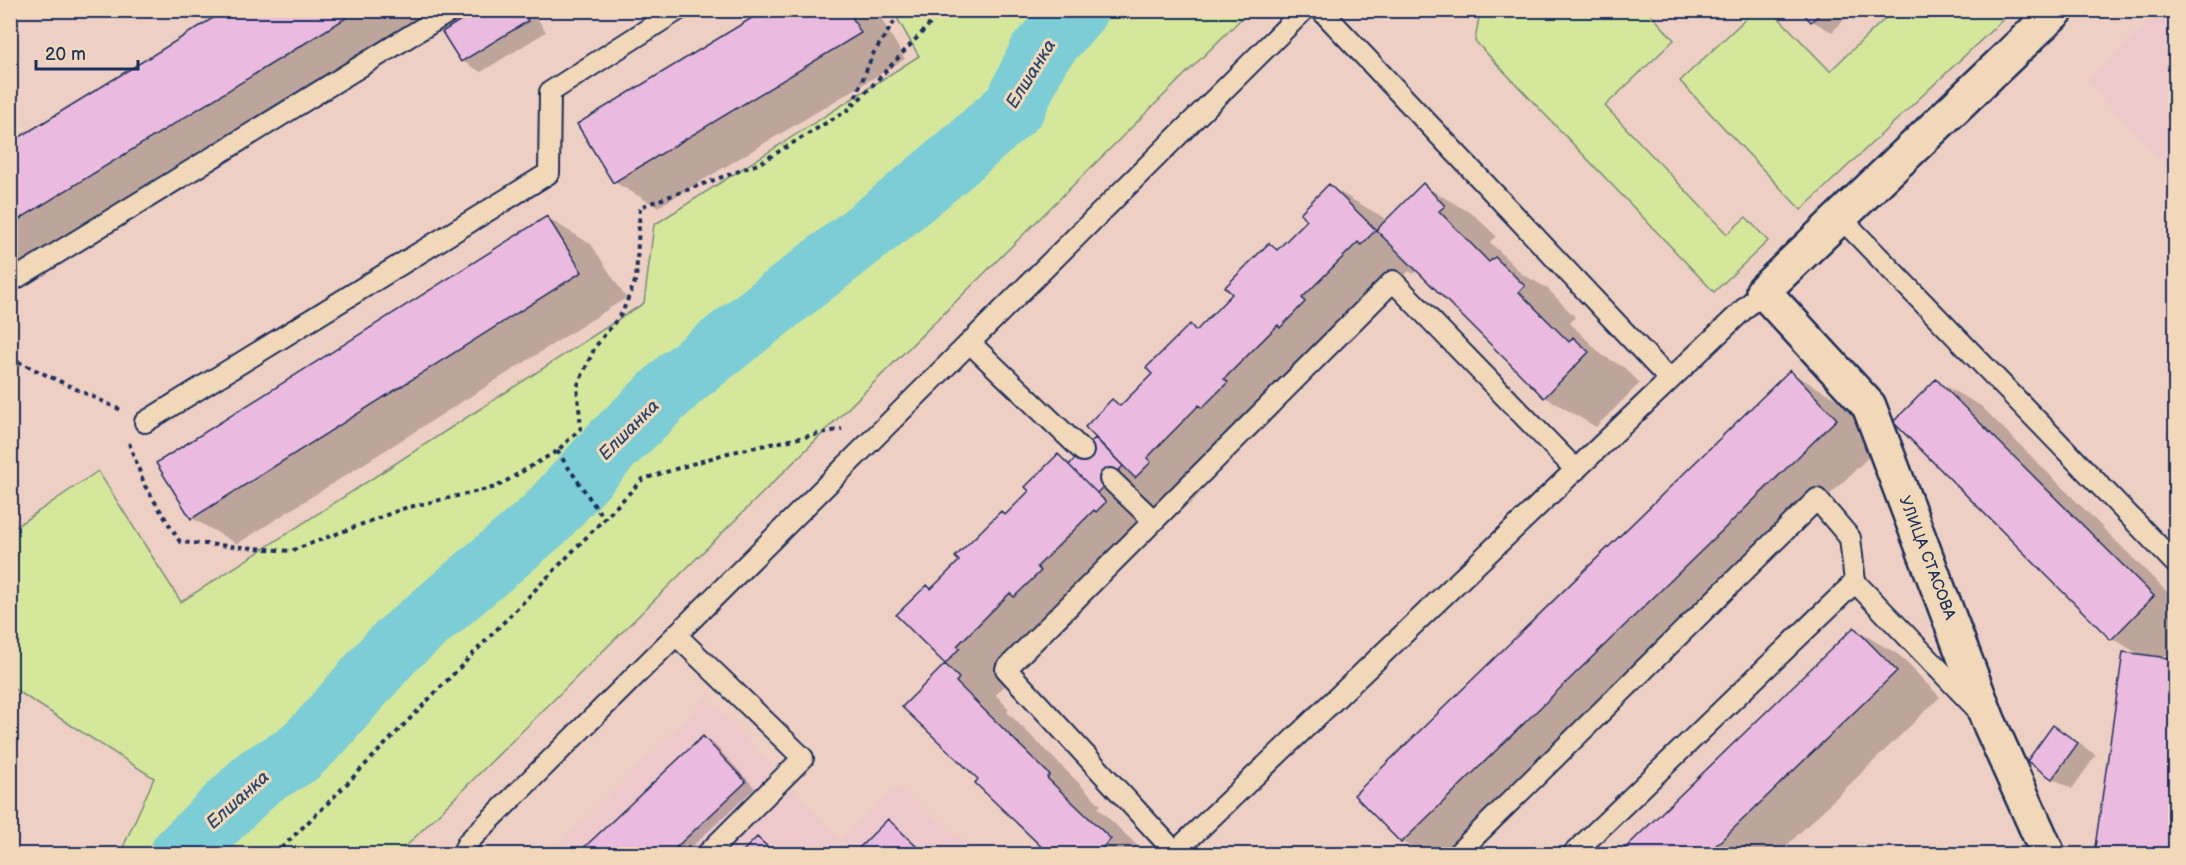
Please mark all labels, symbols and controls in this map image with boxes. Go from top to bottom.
scale bar [36,33,138,71]
water label: Елшанка [1002,36,1060,112]
text: 20 m [45,44,86,65]
water label: Елшанка [594,395,664,465]
street label: УЛИЦА СТАСОВА [1895,494,1959,623]
water label: Елшанка [202,766,274,834]

